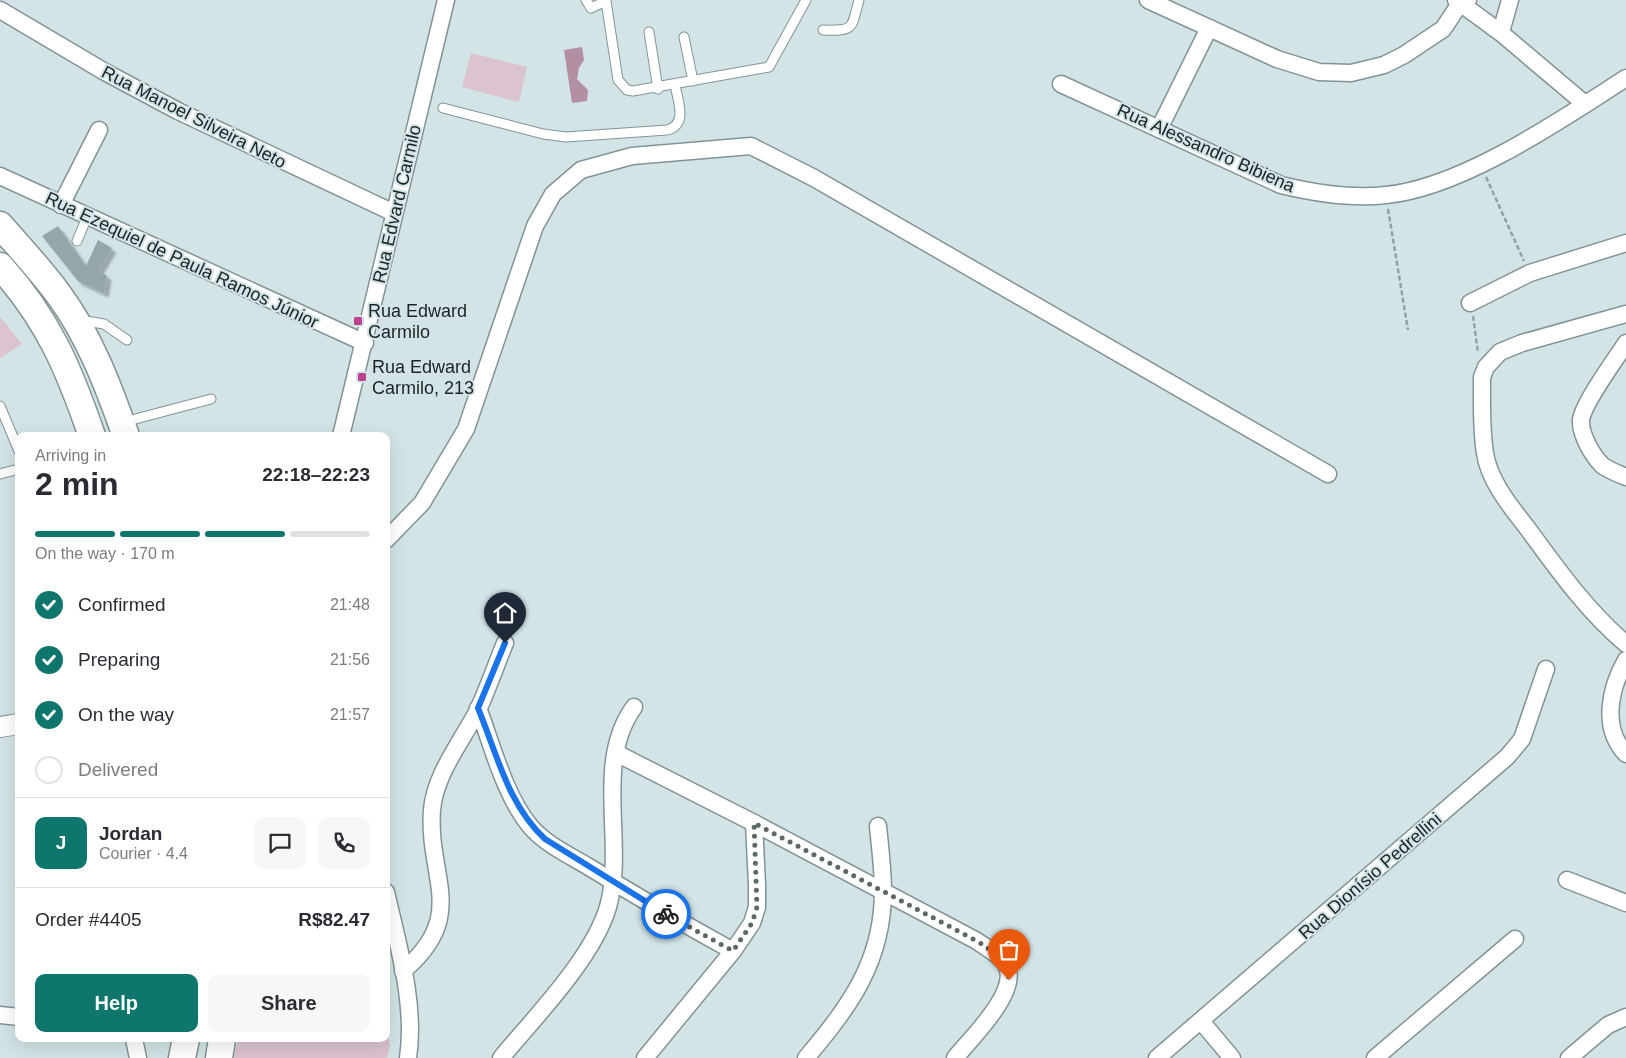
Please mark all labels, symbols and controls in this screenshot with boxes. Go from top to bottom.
street label: Rua Manoel Silveira Neto [99,62,289,172]
street label: Rua Alessandro Bibiena [1114,100,1299,197]
street label: Rua Edvard Carmilo [369,123,425,285]
street label: Rua Ezequiel de Paula Ramos Júnior [42,188,322,332]
place label: Rua Edward Carmilo [368,301,467,342]
marker: Rua Edward Carmilo [352,315,364,327]
place label: Rua Edward Carmilo, 213 [372,357,474,398]
marker: Rua Edward Carmilo, 213 [356,371,368,383]
text: Arriving in [35,447,106,464]
text: 22:18–22:23 [262,464,370,485]
text: 2 min [35,466,119,502]
text: On the way · 170 m [35,545,175,562]
icon: check [35,591,63,619]
pin [484,592,526,643]
text: Confirmed [78,594,166,615]
text: 21:48 [330,596,370,613]
icon: home [491,599,519,627]
icon: check [35,646,63,674]
text: Preparing [78,649,160,670]
text: 21:56 [330,651,370,668]
icon: check [35,701,63,729]
text: On the way [78,704,174,725]
text: 21:57 [330,706,370,723]
text: Delivered [78,759,158,780]
street label: Rua Dionísio Pedrellini [1295,809,1445,943]
button: chat [254,817,306,869]
button: phone [318,817,370,869]
text: Jordan [99,823,162,844]
text: J [56,832,66,853]
text: Courier · 4.4 [99,845,188,862]
courier [641,889,691,939]
icon: bike [652,900,680,928]
text: Order #4405 [35,909,142,930]
text: R$82.47 [298,909,370,930]
pin [988,929,1030,980]
icon: bag [995,936,1023,964]
button: Help [35,974,198,1032]
button: Share [208,974,370,1032]

